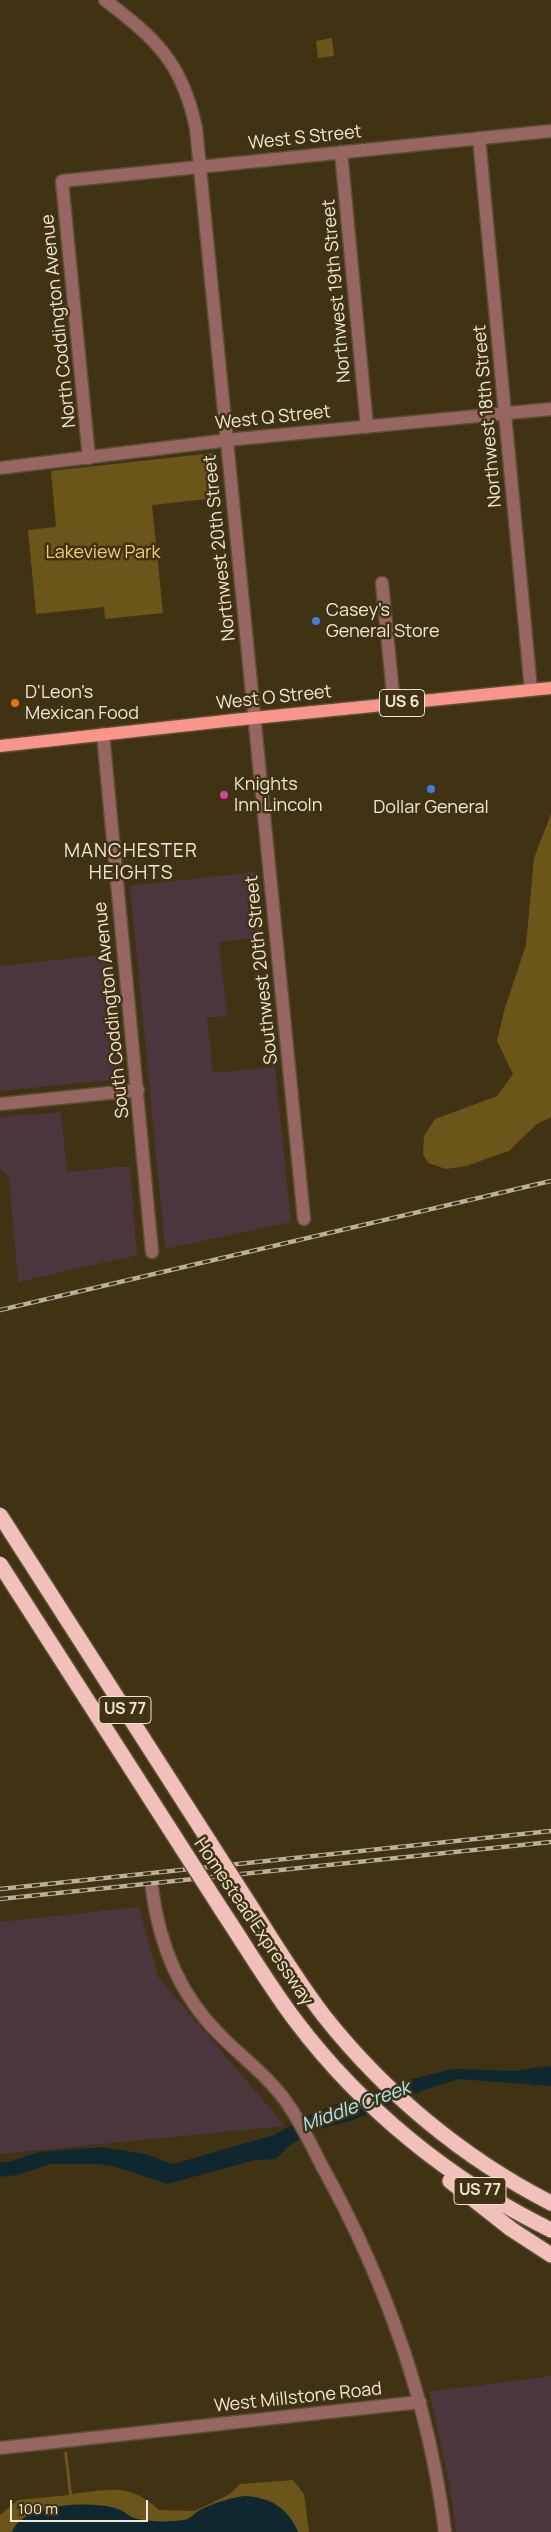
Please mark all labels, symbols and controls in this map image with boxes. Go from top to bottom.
street label: West S Street [247,121,363,155]
street label: Northwest 19th Street [318,198,356,384]
street label: North Coddington Avenue [37,213,81,429]
street label: Northwest 18th Street [469,324,507,508]
street label: West Q Street [214,401,332,435]
street label: Northwest 20th Street [199,454,241,642]
park label: Lakeview Park [46,542,160,564]
place label: Casey's General Store [326,600,439,642]
marker: Casey's General Store [310,615,322,627]
street label: West O Street [215,681,333,715]
place label: D'Leon's Mexican Food [25,682,139,724]
road number: US 6 [380,690,424,716]
marker: D'Leon's Mexican Food [9,697,21,709]
place label: Knights Inn Lincoln [234,774,322,816]
marker: Dollar General [425,783,437,795]
marker: Knights Inn Lincoln [218,789,230,801]
place label: Dollar General [373,797,489,819]
district label: MANCHESTER HEIGHTS [63,841,199,885]
street label: Southwest 20th Street [241,874,283,1066]
street label: South Coddington Avenue [90,901,134,1119]
road number: US 77 [99,1696,151,1724]
street label: Homestead Expressway [189,1834,317,2010]
water label: Middle Creek [298,2077,414,2137]
road number: US 77 [454,2178,506,2204]
street label: West Millstone Road [213,2378,383,2418]
scale bar [12,2490,150,2522]
text: 100 m [18,2498,58,2519]

